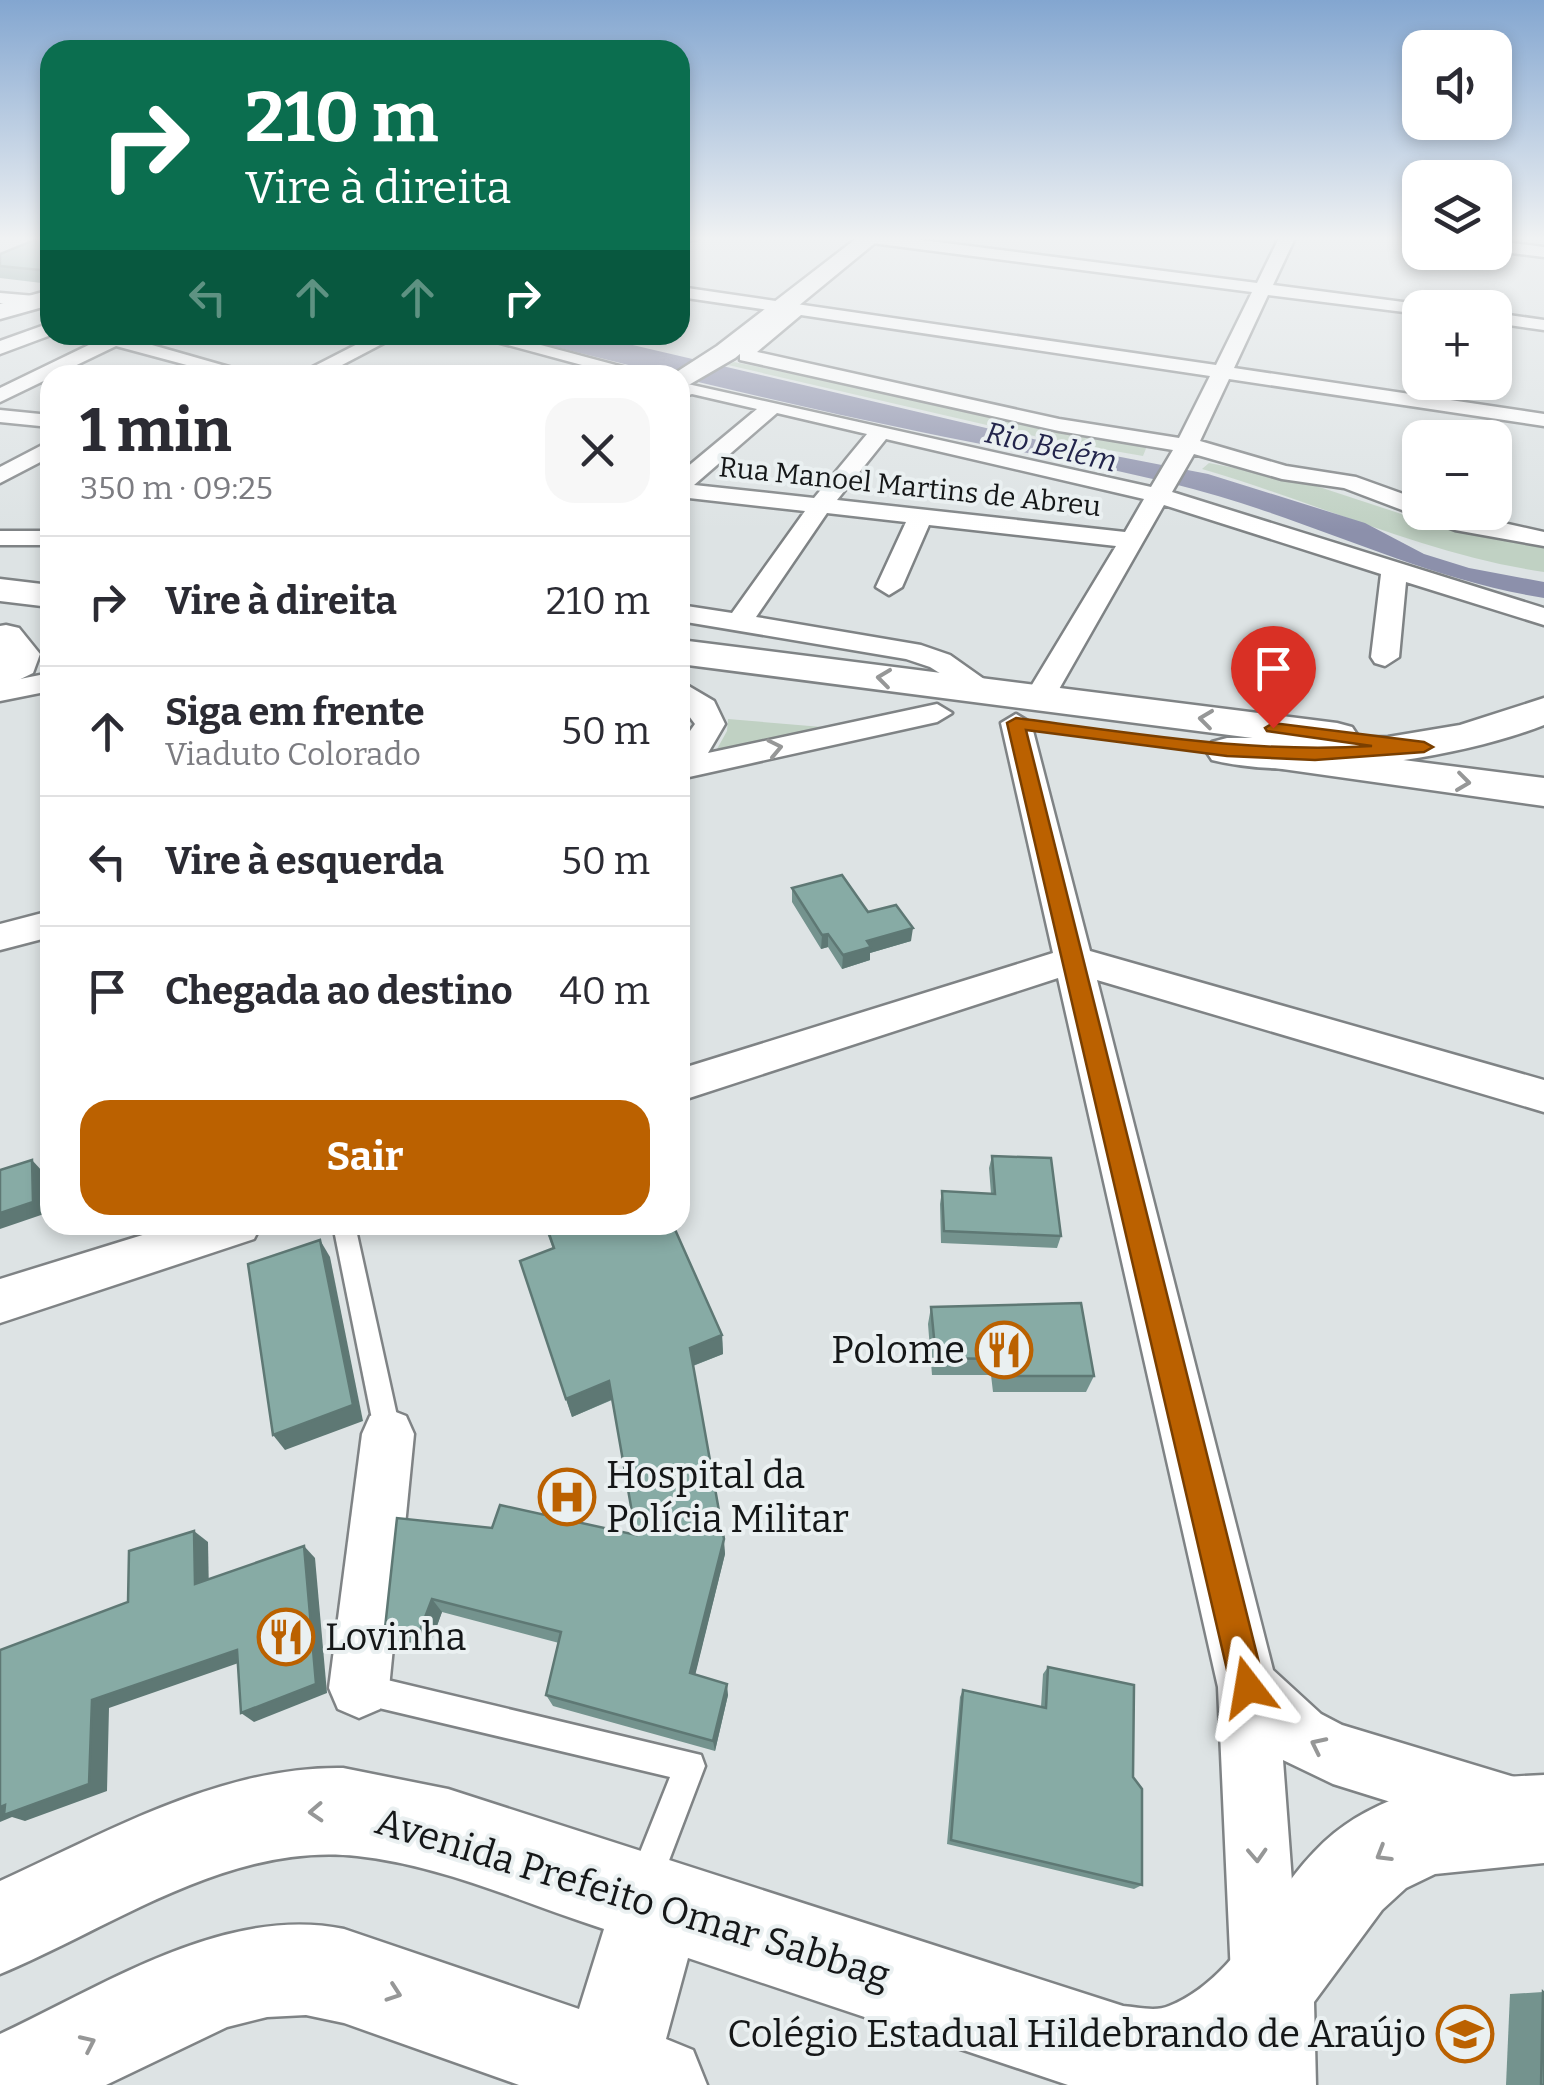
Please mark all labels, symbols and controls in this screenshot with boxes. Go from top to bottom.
map controls [1402,30,1512,530]
button: sound [1402,30,1512,140]
text: 210 m [245,76,438,160]
icon: right [80,80,210,210]
button: layers [1402,160,1512,270]
text: Vire à direita [245,161,511,215]
icon: left [180,270,235,325]
icon: ahead [285,270,340,325]
icon: ahead [390,270,445,325]
icon: right [495,270,550,325]
button: + [1402,290,1512,400]
text: 1 min [80,395,232,467]
button: close [545,398,650,503]
water label: Rio Belém [982,414,1120,480]
button: − [1402,420,1512,530]
street label: Rua Manoel Martins de Abreu [717,450,1103,523]
text: 350 m · 09:25 [80,469,273,507]
icon: right [80,574,135,629]
text: Vire à direita [165,578,397,624]
text: 210 m [546,578,650,624]
pin [1231,626,1316,729]
icon: arrive [1246,641,1301,696]
one-way arrow [876,668,892,689]
text: Siga em frente [165,689,425,735]
icon: ahead [80,704,135,759]
text: 50 m [561,708,650,754]
one-way arrow [1197,709,1213,730]
text: Viaduto Colorado [165,735,421,773]
one-way arrow [766,739,783,760]
one-way arrow [1455,771,1471,792]
icon: left [80,834,135,889]
text: Vire à esquerda [165,838,444,884]
text: 50 m [561,838,650,884]
icon: arrive [80,964,135,1019]
text: Chegada ao destino [165,968,513,1014]
text: 40 m [560,968,650,1014]
button: Sair [80,1100,650,1215]
restaurant icon: Polome [974,1320,1034,1380]
place label: Polome [831,1327,965,1373]
place label: Hospital da Polícia Militar [606,1452,849,1542]
hospital icon: Hospital da Polícia Militar [537,1467,597,1527]
restaurant icon: Lovinha [256,1607,316,1667]
place label: Lovinha [325,1614,466,1660]
position arrow [1196,1635,1300,1739]
one-way arrow [1310,1737,1328,1757]
street label: Avenida Prefeito Omar Sabbag [370,1798,896,1998]
one-way arrow [308,1801,324,1822]
one-way arrow [1376,1842,1394,1861]
one-way arrow [1246,1847,1267,1863]
one-way arrow [385,1981,402,2002]
school or university icon: Colégio Estadual Hildebrando de Araújo [1435,2004,1495,2064]
place label: Colégio Estadual Hildebrando de Araújo [727,2011,1426,2057]
one-way arrow [78,2036,96,2056]

